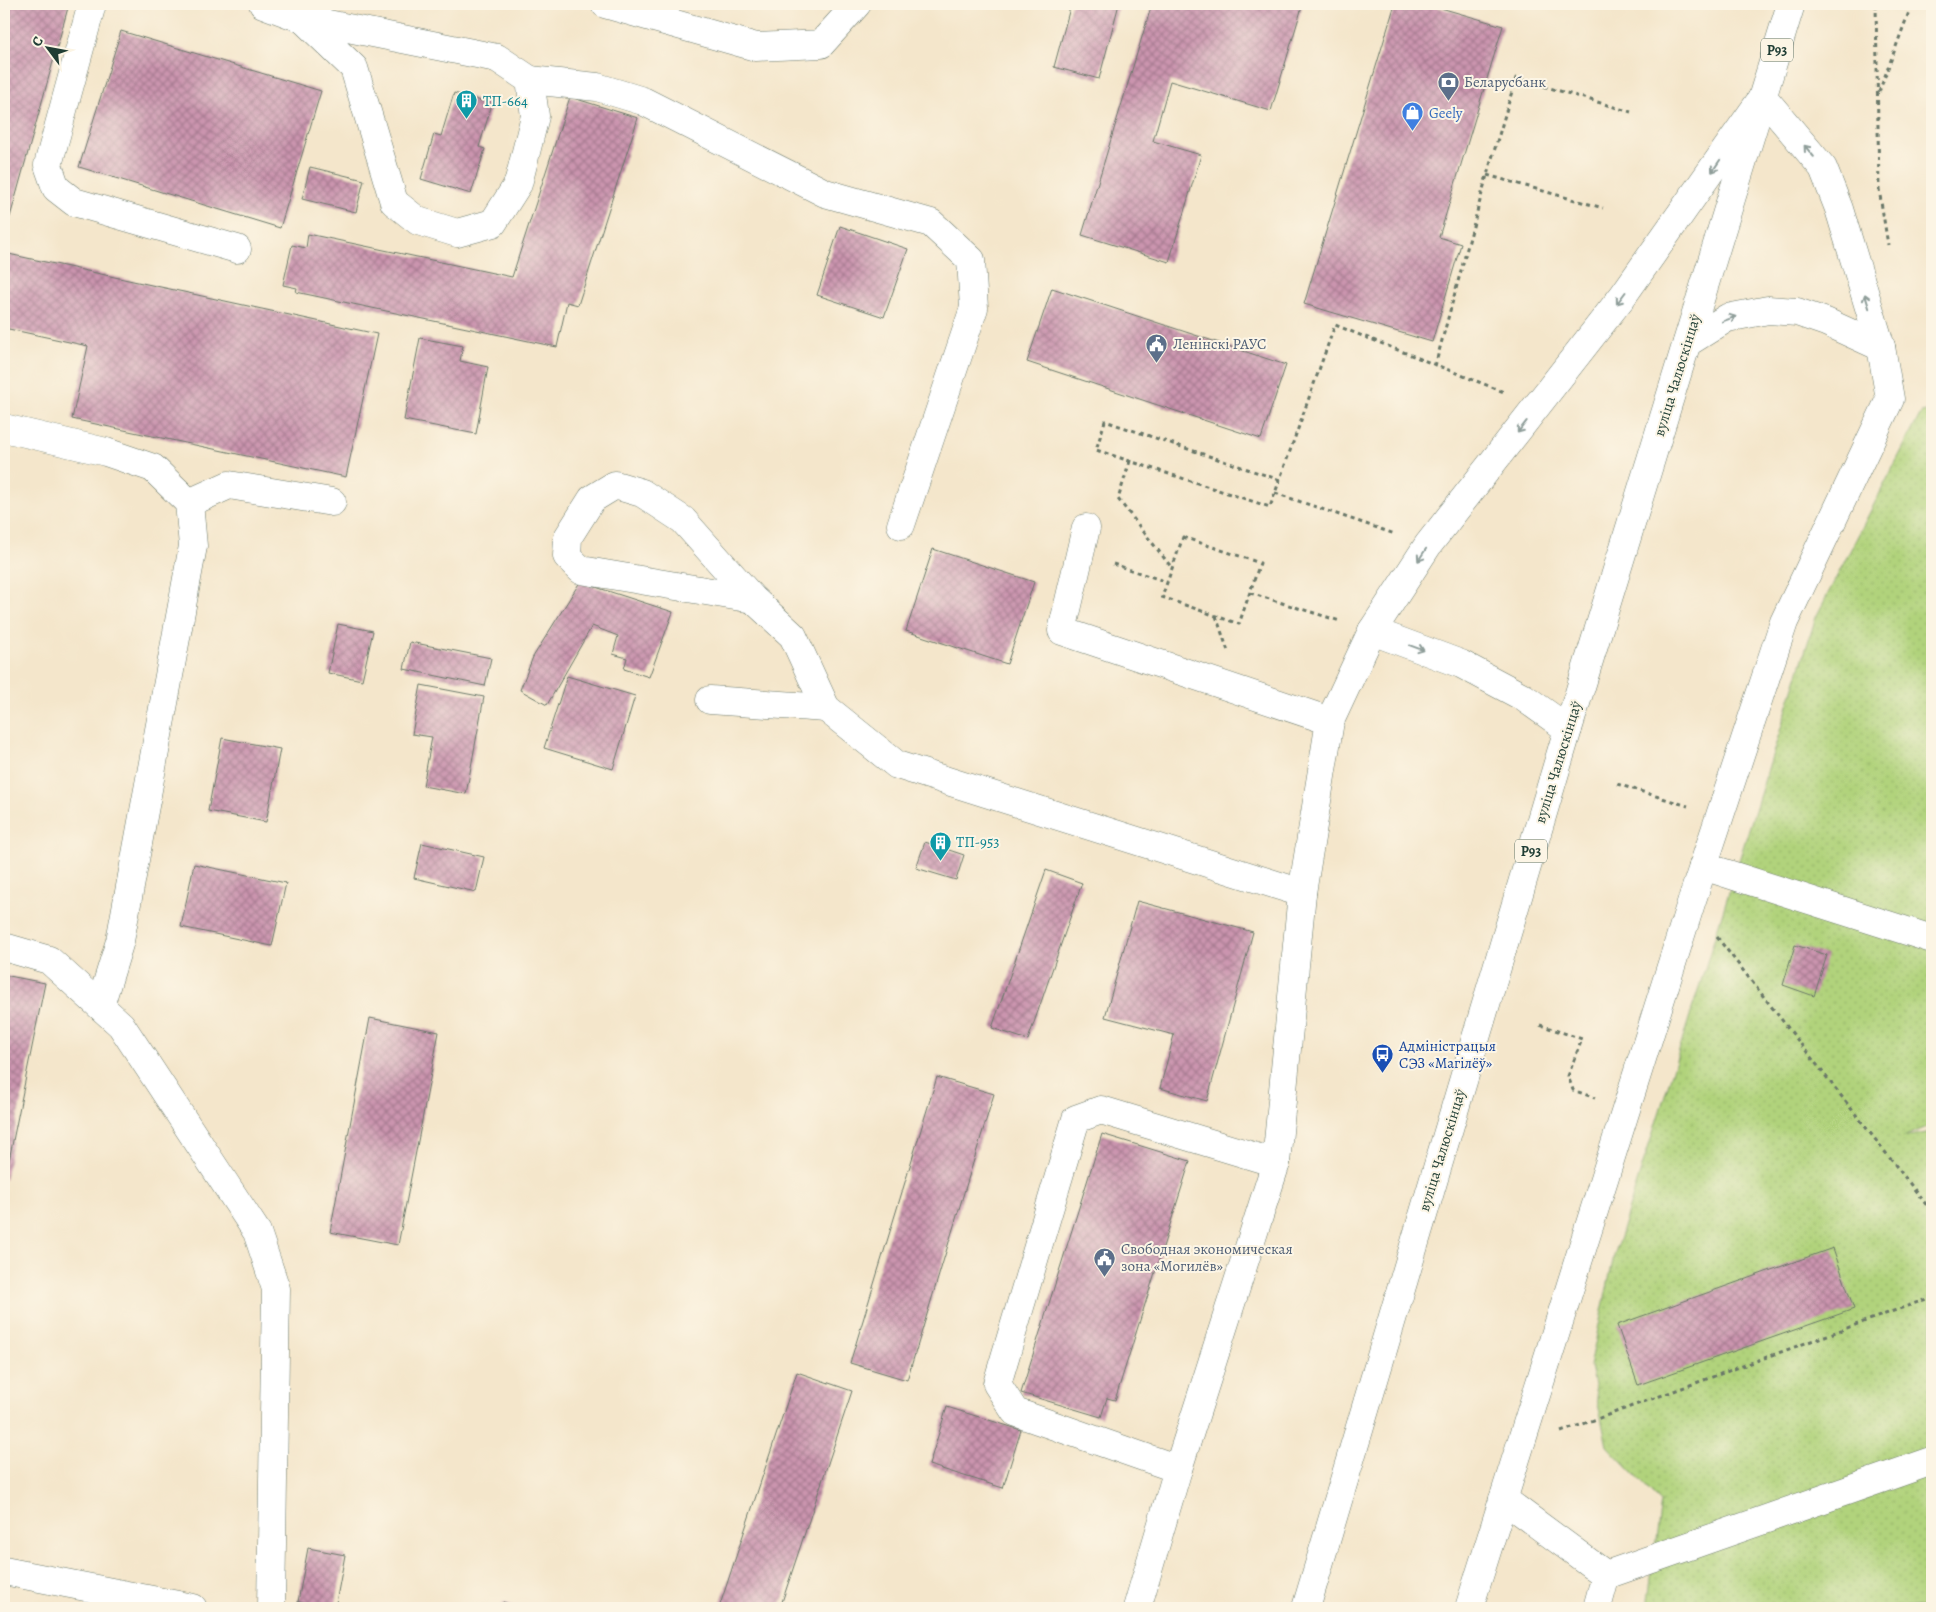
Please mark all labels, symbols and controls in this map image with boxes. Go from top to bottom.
north arrow [22,22,72,72]
text: С [27,32,48,50]
road number: Р93 [1761,38,1793,62]
bank icon: Беларусбанк [1436,70,1460,101]
place label: Беларусбанк [1464,72,1546,92]
building icon: ТП-664 [455,89,479,120]
place label: ТП-664 [483,91,528,111]
shop icon: Geely [1401,101,1425,132]
place label: Geely [1429,103,1463,123]
one-way arrow [1803,144,1814,157]
one-way arrow [1711,158,1721,172]
one-way arrow [1616,291,1626,305]
one-way arrow [1861,293,1871,309]
street label: вуліца Чалюскінцаў [1649,311,1705,439]
one-way arrow [1721,314,1736,323]
public building icon: Ленінскі РАУС [1145,332,1169,363]
place label: Ленінскі РАУС [1173,334,1266,354]
one-way arrow [1517,420,1528,433]
one-way arrow [1417,547,1427,561]
one-way arrow [1409,644,1425,653]
street label: вуліца Чалюскінцаў [1530,698,1586,826]
building icon: ТП-953 [928,830,952,861]
place label: ТП-953 [956,832,1000,852]
road number: Р93 [1515,839,1547,862]
place label: Адміністрацыя СЭЗ «Магілёў» [1398,1036,1496,1073]
bus stop icon: Адміністрацыя СЭЗ «Магілёў» [1371,1043,1395,1074]
street label: вуліца Чалюскінцаў [1414,1086,1470,1214]
place label: Свободная экономическая зона «Могилёв» [1121,1239,1293,1276]
public building icon: Свободная экономическая зона «Могилёв» [1093,1246,1117,1277]

